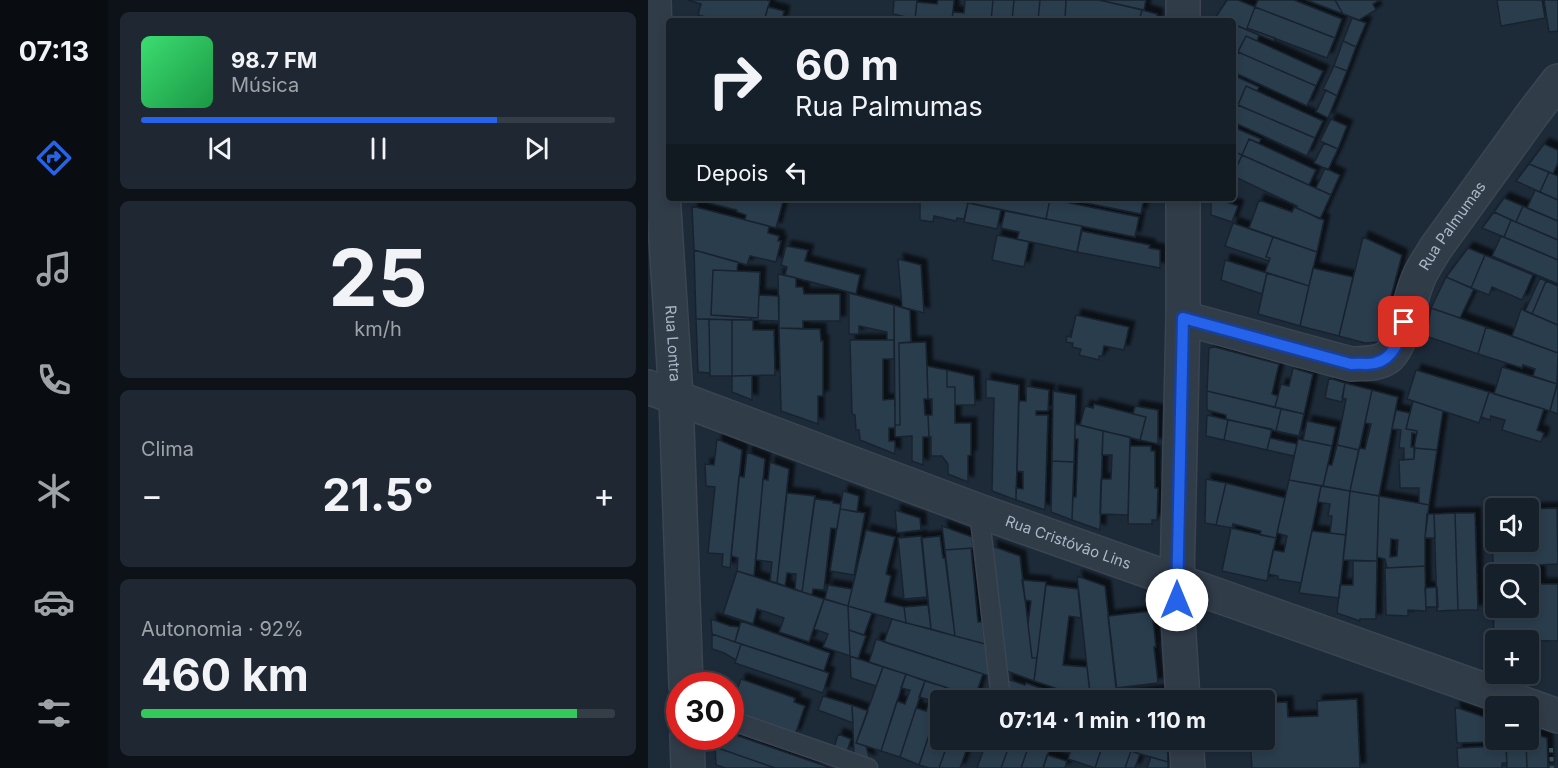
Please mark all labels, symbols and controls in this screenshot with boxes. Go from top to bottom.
text: 07:13 [19,35,89,68]
text: 60 m [795,39,899,90]
icon: right [696,42,774,120]
text: 98.7 FM [231,47,317,73]
text: Música [231,73,299,97]
text: Rua Palmumas [795,90,983,123]
icon: previous [204,132,237,165]
icon: pause [362,132,395,165]
icon: next [520,132,553,165]
icon: directions [33,137,75,179]
icon: left [780,156,813,189]
text: Depois [696,160,768,186]
street label: Rua Palmumas [1414,177,1490,274]
text: 25 [329,230,428,325]
icon: music [33,248,75,290]
pin [1378,296,1429,347]
street label: Rua Lontra [661,305,685,382]
icon: arrive [1387,305,1420,338]
text: km/h [354,317,402,341]
icon: phone [33,359,75,401]
text: Clima [141,437,194,461]
text: 21.5° [322,467,434,522]
icon: climate [33,470,75,512]
text: − [141,475,163,515]
text: + [593,475,615,515]
map controls [1485,498,1539,750]
button: sound [1485,498,1539,552]
street label: Rua Cristóvão Lins [1003,511,1134,573]
button: search [1485,564,1539,618]
position arrow [1145,568,1209,632]
icon: car [33,581,75,623]
text: Autonomia · 92% [141,617,304,641]
button: + [1485,630,1539,684]
text: 460 km [141,647,309,702]
speed limit sign: 30 [666,672,744,750]
icon: filters [33,692,75,734]
button: − [1485,696,1539,750]
text: 07:14 · 1 min · 110 m [999,707,1206,733]

